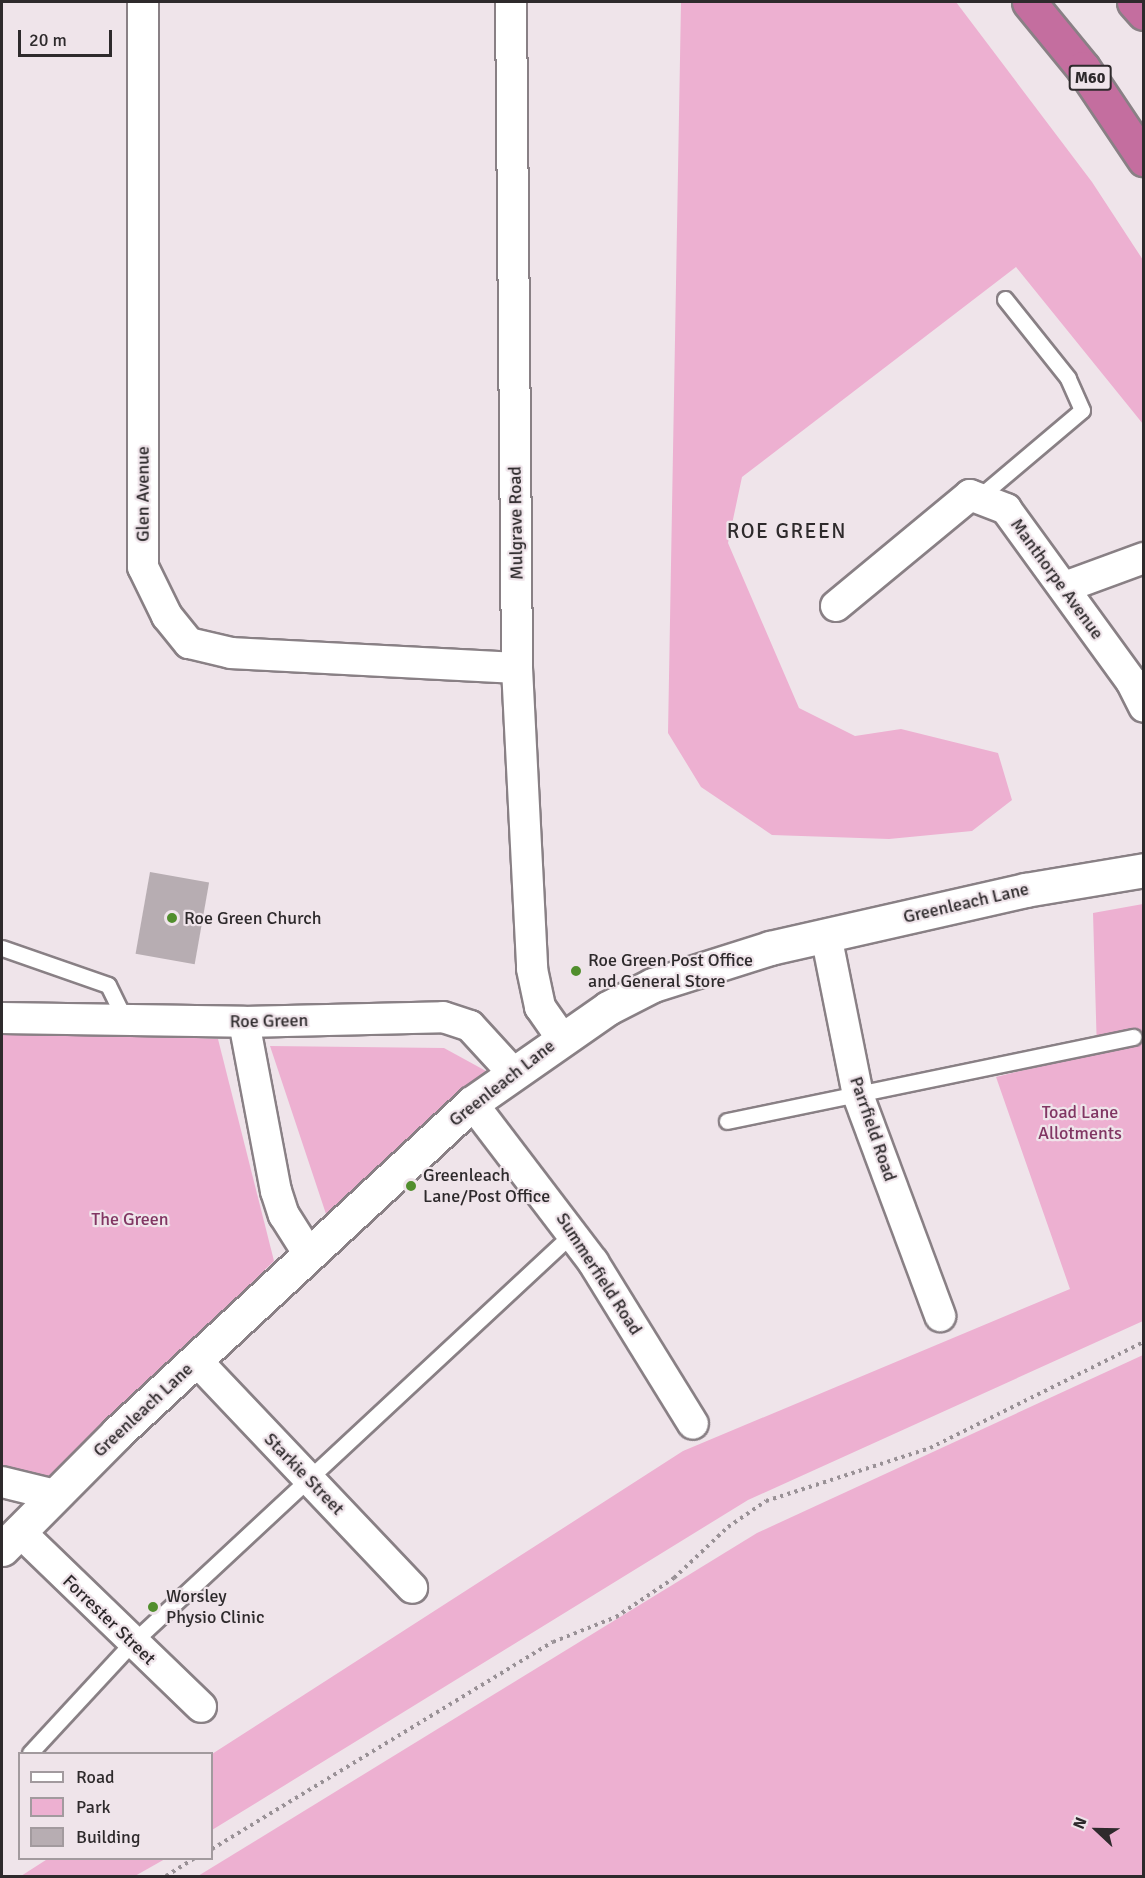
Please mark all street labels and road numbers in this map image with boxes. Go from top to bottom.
road number: M60 [1068,65,1112,91]
street label: Glen Avenue [132,446,154,542]
street label: Mulgrave Road [504,466,528,580]
street label: Manthorpe Avenue [1006,514,1108,644]
street label: Greenleach Lane [901,878,1031,928]
street label: Roe Green [230,1010,308,1032]
street label: Greenleach Lane [445,1035,559,1131]
street label: Parrfield Road [845,1074,901,1184]
street label: Summerfield Road [551,1209,647,1339]
street label: Greenleach Lane [89,1358,197,1462]
street label: Starkie Street [260,1428,348,1520]
street label: Forrester Street [58,1570,160,1670]

